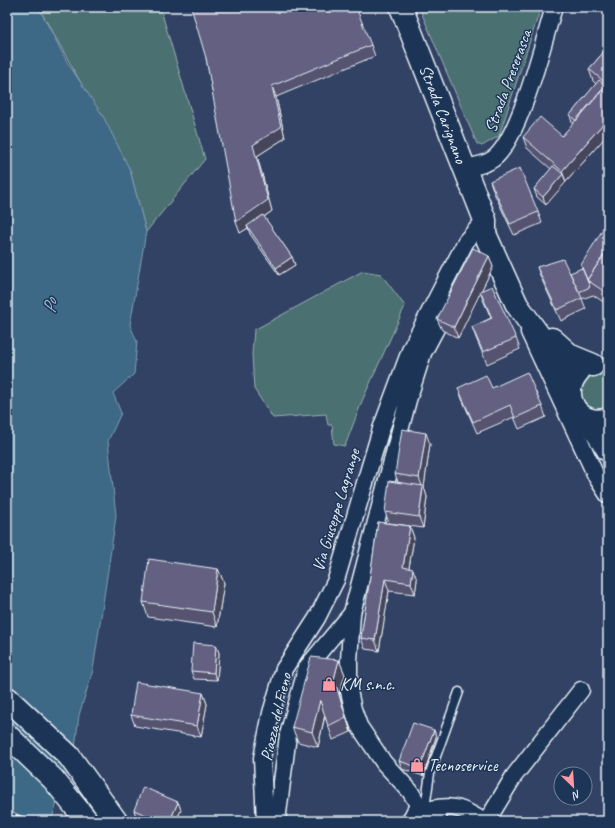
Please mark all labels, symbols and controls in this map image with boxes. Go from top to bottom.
street label: Strada Preserasca [480,25,537,135]
street label: Strada Carignano [415,62,472,167]
water label: Po [38,295,62,314]
street label: Via Giuseppe Lagrange [307,445,365,574]
street label: Piazza del Fieno [256,670,296,763]
place label: KM s.n.c. [340,674,395,695]
shop icon: KM s.n.c. [321,676,337,692]
place label: Tecnoservice [428,755,499,776]
shop icon: Tecnoservice [409,757,425,773]
north arrow [553,766,593,806]
text: N [569,787,583,804]

